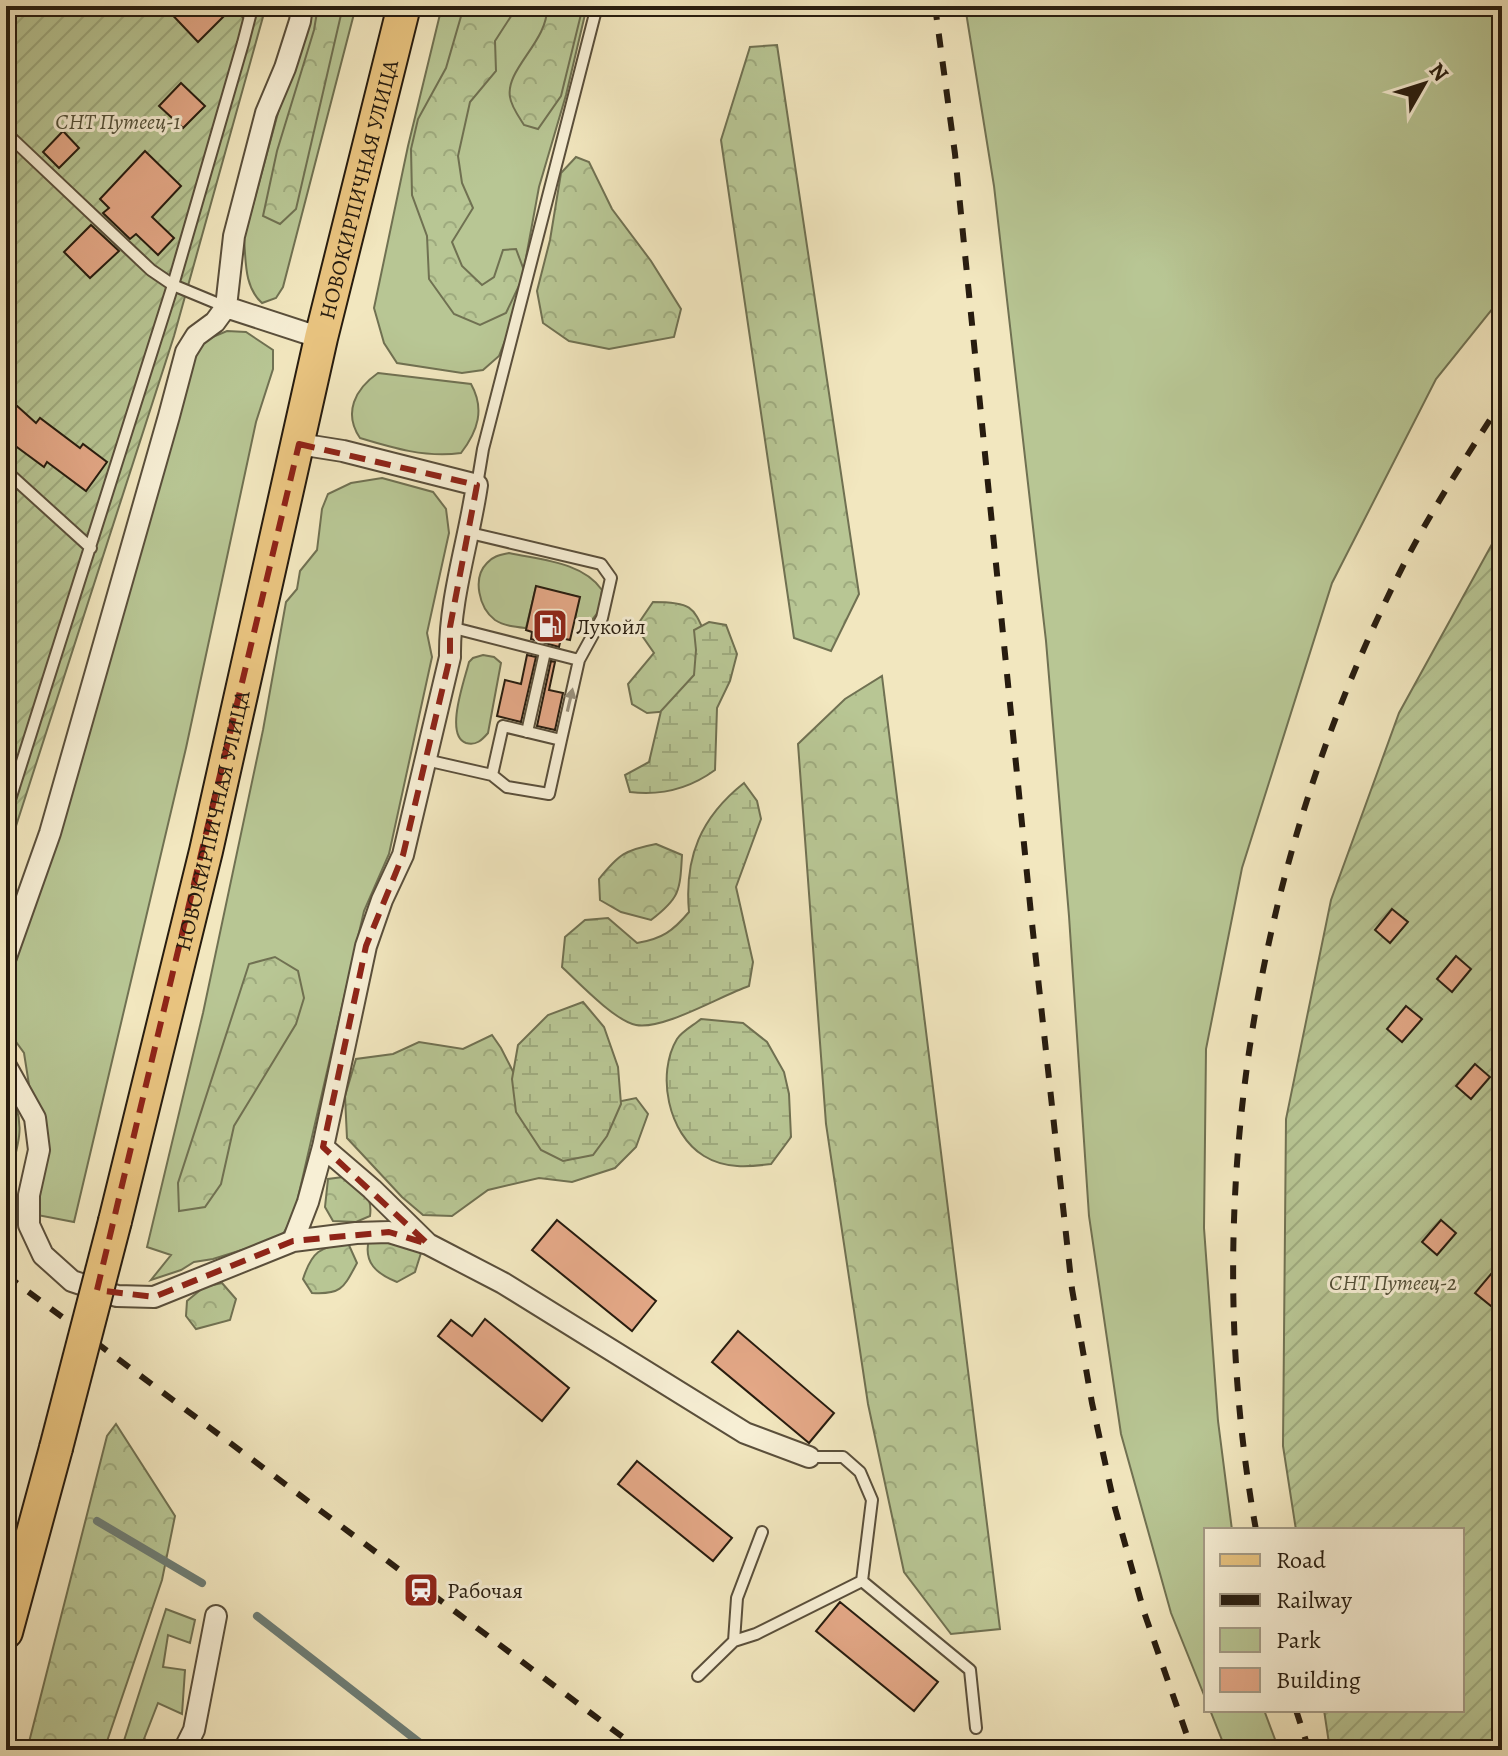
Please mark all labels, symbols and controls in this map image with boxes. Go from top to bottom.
north arrow [1384,44,1464,124]
street label: НОВОКИРПИЧНАЯ УЛИЦА [312,55,406,323]
text: N [1422,56,1455,88]
park label: СНТ Путеец-1 [55,107,181,137]
fuel station icon: Лукойл [531,607,569,645]
place label: Лукойл [576,612,646,642]
street label: НОВОКИРПИЧНАЯ УЛИЦА [168,686,258,954]
one-way arrow [564,687,577,712]
park label: СНТ Путеец-2 [1329,1268,1457,1298]
legend [1204,1528,1464,1712]
text: Road [1276,1544,1326,1576]
station icon: Рабочая [402,1571,440,1609]
place label: Рабочая [447,1576,523,1606]
text: Railway [1276,1584,1352,1616]
text: Park [1276,1624,1321,1656]
text: Building [1276,1664,1361,1696]

